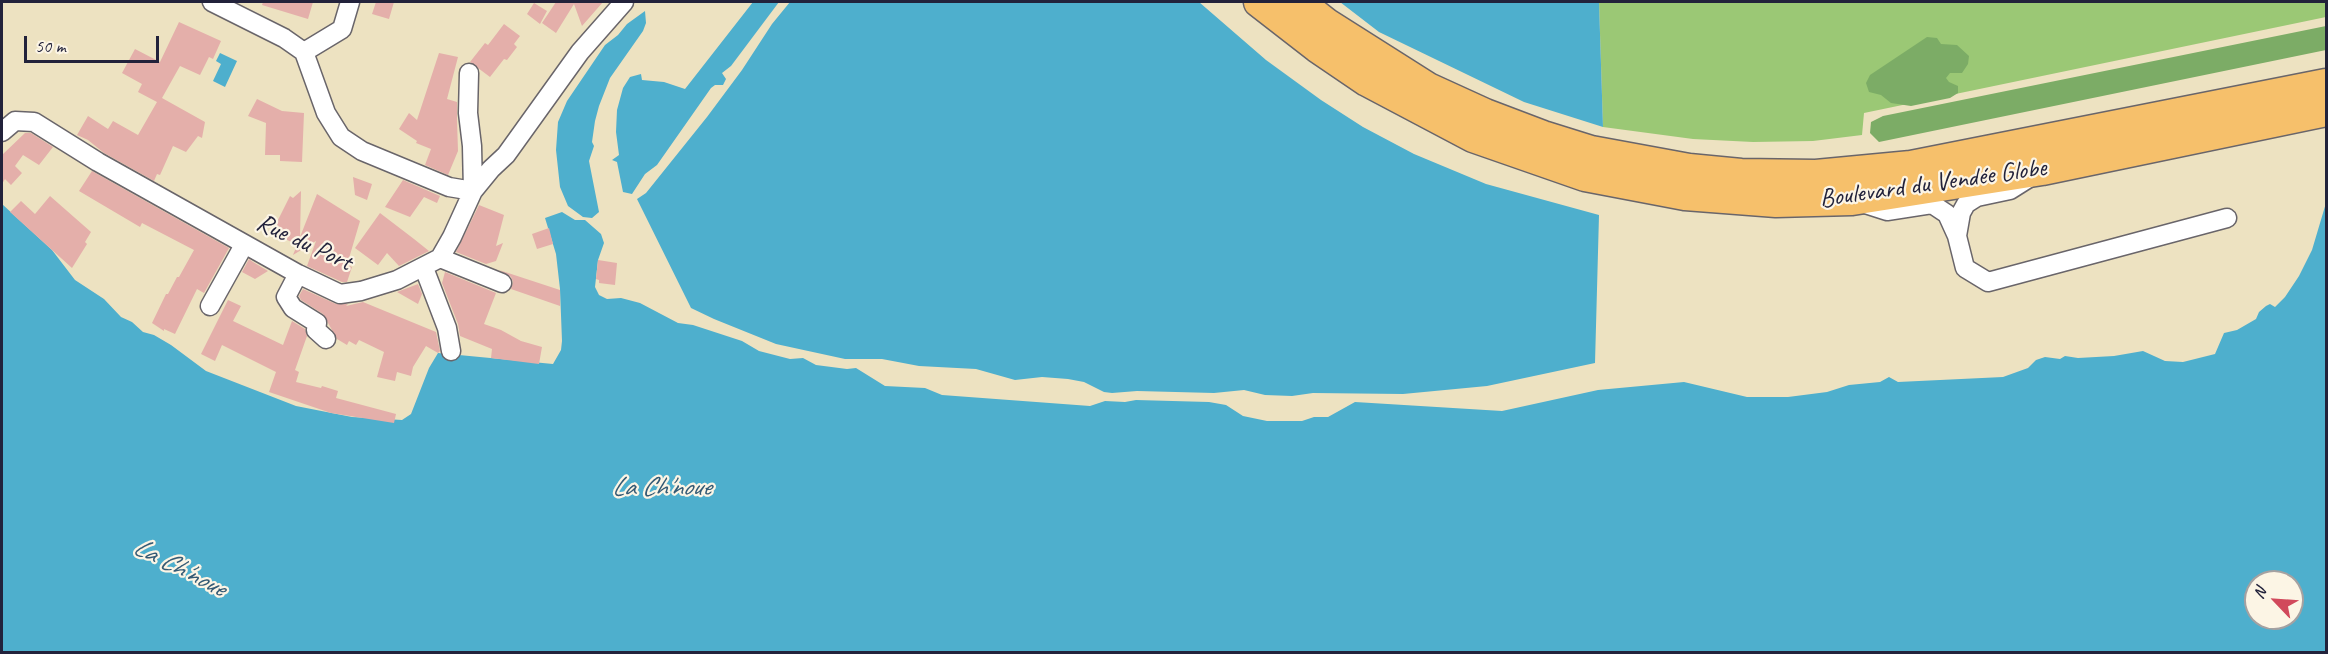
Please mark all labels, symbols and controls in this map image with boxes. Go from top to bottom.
scale bar [27,24,162,62]
text: 50 m [35,35,66,57]
street label: Boulevard du Vendée Globe [1818,153,2048,215]
street label: Rue du Port [251,207,357,279]
water label: La Ch'noue [612,472,710,504]
water label: La Ch'noue [128,531,230,605]
north arrow [2244,570,2304,630]
text: N [2248,585,2271,602]

